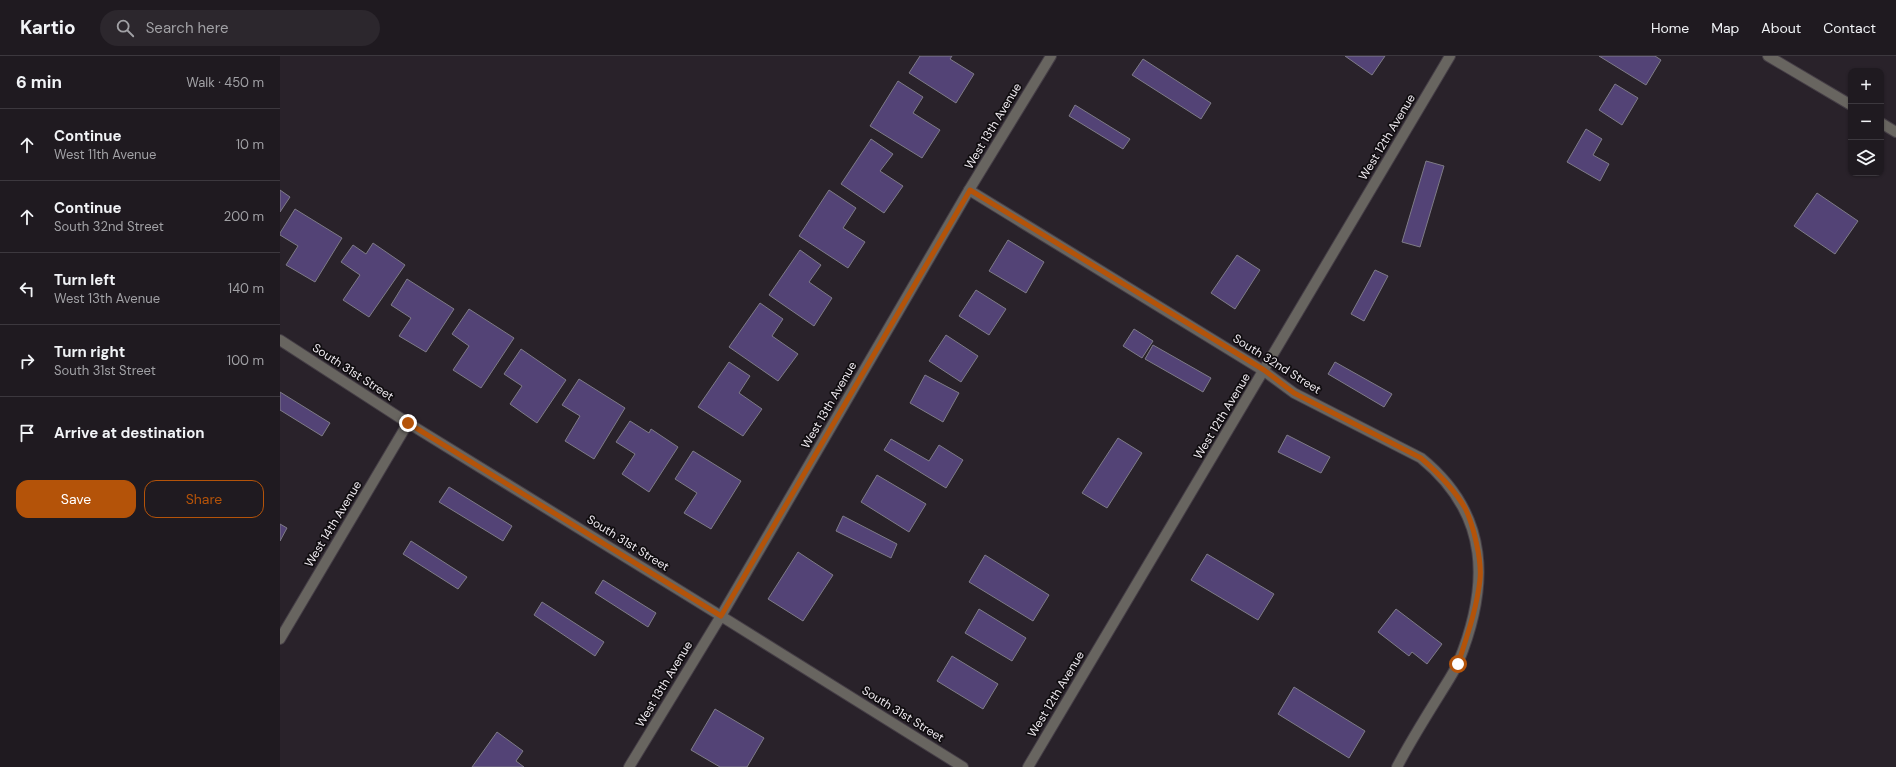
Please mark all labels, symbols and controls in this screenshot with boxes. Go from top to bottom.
search box [100,10,380,46]
text: Kartio [20,15,76,40]
icon: search [114,17,136,39]
text: Search here [146,18,228,38]
text: Home [1651,19,1689,37]
text: Map [1711,19,1739,37]
text: About [1761,19,1801,37]
text: Contact [1823,19,1876,37]
map controls [1848,68,1884,176]
button: + [1848,68,1884,104]
text: 6 min [16,71,62,93]
text: Walk · 450 m [186,74,264,91]
street label: West 13th Avenue [961,80,1025,172]
street label: West 12th Avenue [1355,91,1419,183]
button: − [1848,104,1884,140]
text: Continue [54,126,122,146]
icon: ahead [16,134,38,156]
text: 10 m [236,136,264,153]
button: layers [1848,140,1884,176]
text: West 11th Avenue [54,146,156,163]
text: Continue [54,198,122,218]
icon: ahead [16,206,38,228]
text: 200 m [224,208,264,225]
text: South 32nd Street [54,218,164,235]
text: Turn left [54,270,115,290]
icon: left [16,278,38,300]
text: 140 m [228,280,264,297]
text: West 13th Avenue [54,290,160,307]
street label: South 32nd Street [1230,330,1324,398]
street label: South 31st Street [309,340,397,404]
text: Turn right [54,342,125,362]
icon: right [16,350,38,372]
text: 100 m [227,352,264,369]
street label: West 13th Avenue [798,358,860,451]
text: South 31st Street [54,362,156,379]
street label: West 12th Avenue [1190,370,1254,462]
route end [399,414,417,432]
icon: arrive [16,422,38,444]
text: Arrive at destination [54,423,205,443]
street label: West 14th Avenue [301,478,365,570]
button: Save [16,480,136,518]
button: Share [144,480,264,518]
street label: South 31st Street [584,511,672,575]
street label: West 13th Avenue [632,638,696,730]
street label: West 12th Avenue [1024,648,1088,740]
route start [1449,655,1467,673]
street label: South 31st Street [859,682,947,746]

